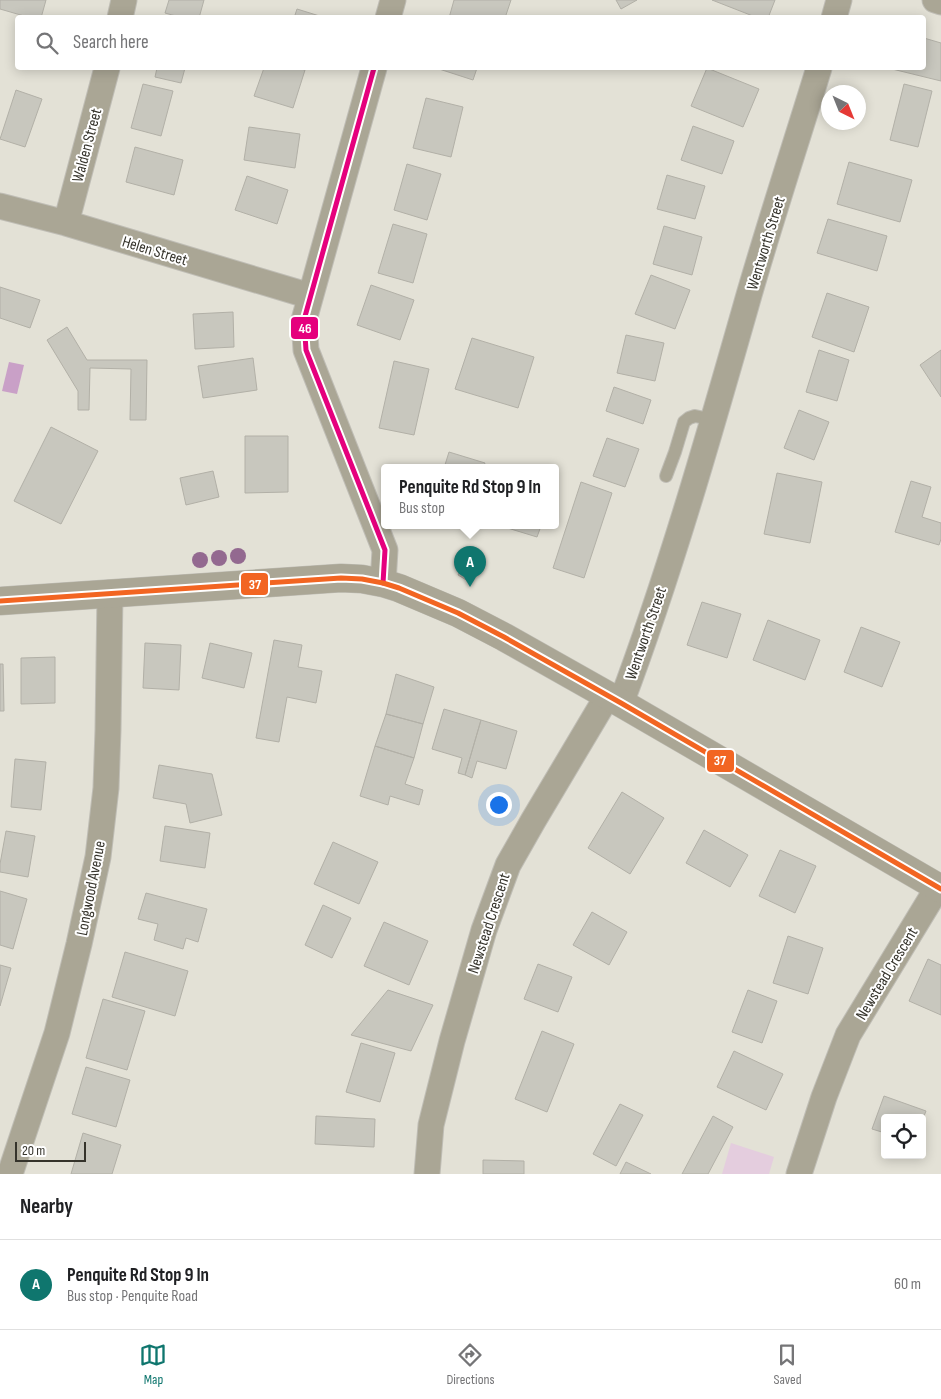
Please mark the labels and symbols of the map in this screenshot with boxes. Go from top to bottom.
north arrow [821,85,866,130]
street label: Walden Street [69,106,106,184]
street label: Wentworth Street [743,194,790,293]
street label: Helen Street [120,233,190,270]
line badge: 46 [290,316,319,340]
text: 46 [298,320,312,337]
pin: A [454,546,486,587]
line badge: 37 [240,572,269,596]
text: 37 [249,576,262,593]
street label: Wentworth Street [622,585,671,682]
line badge: 37 [706,749,735,773]
text: 37 [714,752,727,769]
your location [486,792,512,818]
street label: Longwood Avenue [73,839,110,937]
street label: Newstead Crescent [464,871,515,976]
street label: Newstead Crescent [852,924,922,1024]
scale bar [15,1139,86,1162]

